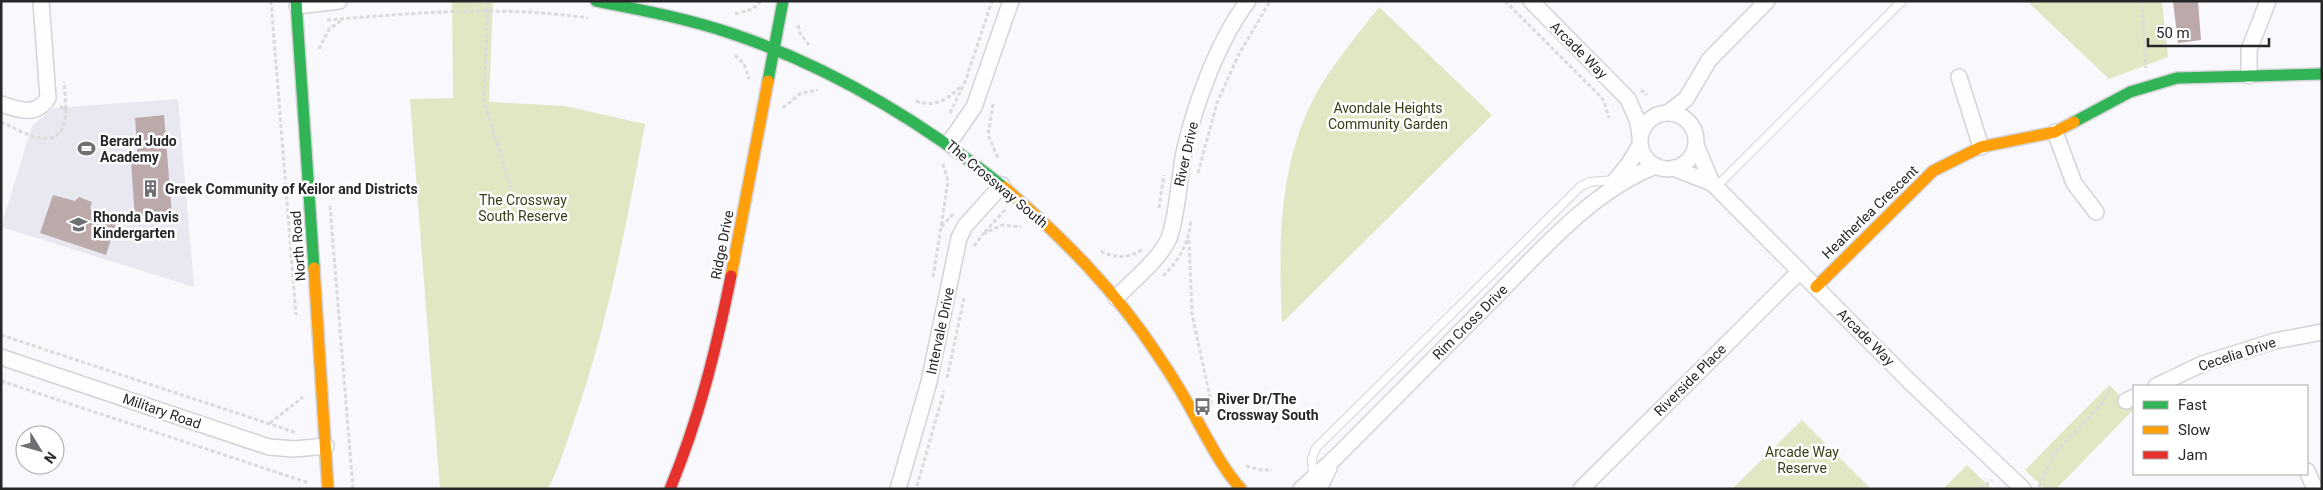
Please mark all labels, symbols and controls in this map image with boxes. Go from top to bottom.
scale bar [2148,15,2269,47]
street label: Arcade Way [1547,18,1611,82]
text: 50 m [2156,24,2190,42]
park label: Avondale Heights Community Garden [1328,100,1448,132]
street label: River Drive [1171,120,1201,188]
place label: Berard Judo Academy [100,133,177,165]
street label: The Crossway South [943,137,1051,231]
sports icon: Berard Judo Academy [76,139,96,159]
street label: Heatherlea Crescent [1819,162,1921,262]
building icon: Greek Community of Keilor and Districts [141,179,161,199]
place label: Greek Community of Keilor and Districts [165,181,418,197]
park label: The Crossway South Reserve [478,192,568,224]
place label: Rhonda Davis Kindergarten [93,209,179,241]
street label: Ridge Drive [707,209,737,281]
street label: North Road [288,210,308,282]
school or university icon: Rhonda Davis Kindergarten [69,215,89,235]
street label: Rim Cross Drive [1429,281,1511,363]
street label: Intervale Drive [923,286,957,376]
street label: Arcade Way [1834,305,1898,369]
street label: Cecelia Drive [2196,334,2278,374]
street label: Riverside Place [1651,341,1729,419]
legend [2133,385,2308,475]
street label: Military Road [121,390,203,432]
place label: River Dr/The Crossway South [1217,391,1319,423]
text: Fast [2178,396,2207,414]
bus stop icon: River Dr/The Crossway South [1193,397,1213,417]
text: Slow [2178,421,2210,439]
north arrow [15,425,65,475]
park label: Arcade Way Reserve [1765,444,1839,476]
text: Jam [2178,446,2208,464]
text: N [41,449,60,467]

